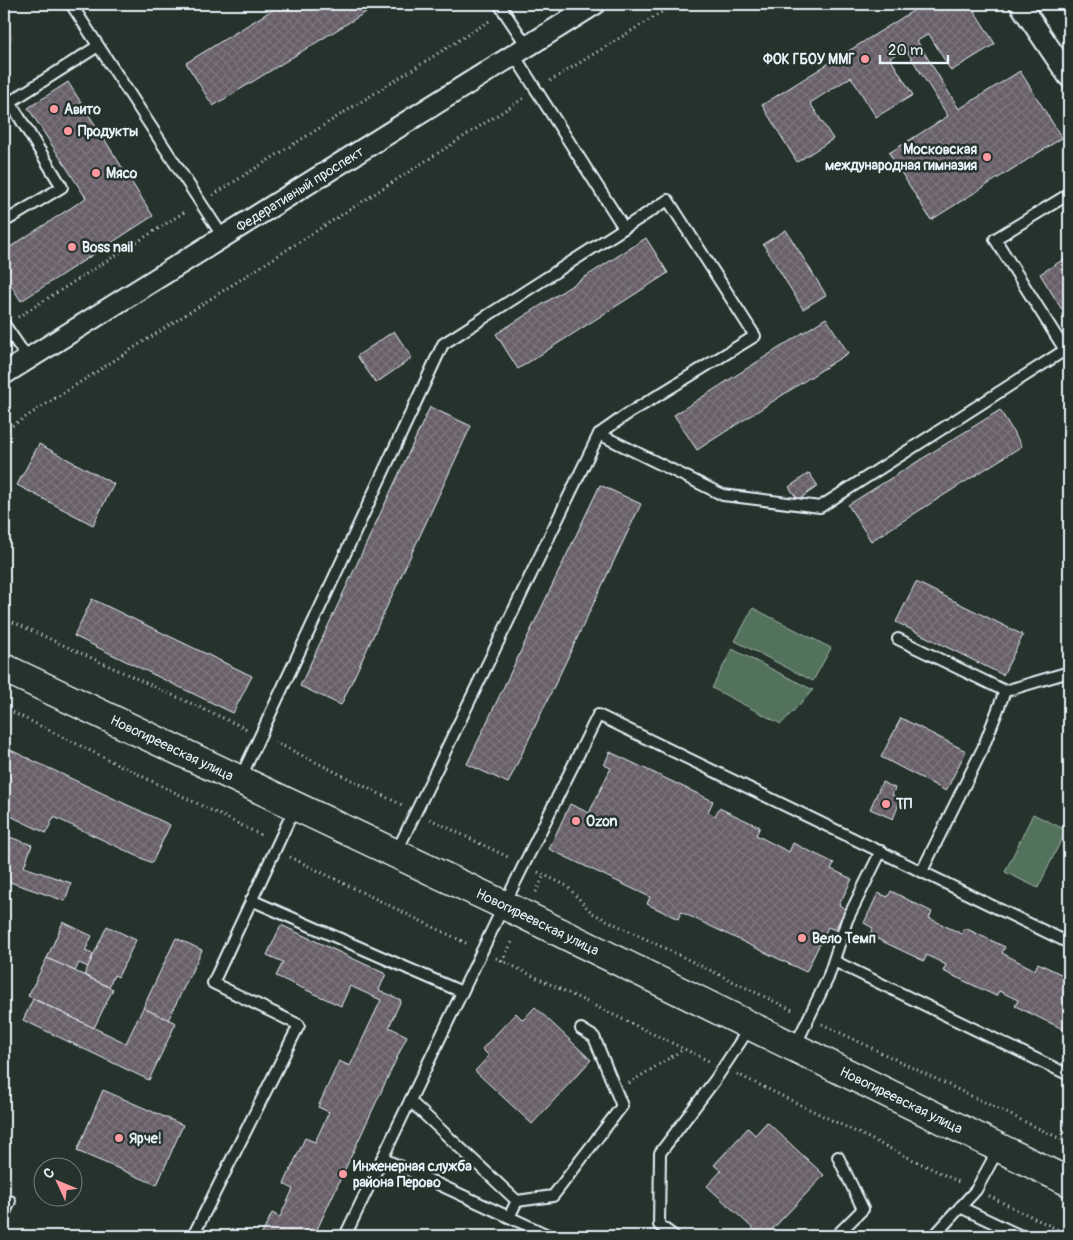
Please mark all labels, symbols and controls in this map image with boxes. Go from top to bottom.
scale bar [880,32,948,64]
text: 20 m [888,41,923,60]
place label: ФОК ГБОУ ММГ [762,51,855,68]
marker: ФОК ГБОУ ММГ [859,53,871,65]
place label: Авито [64,101,101,118]
marker: Авито [48,103,60,115]
place label: Продукты [78,123,138,140]
marker: Продукты [62,125,74,137]
place label: Московская международная гимназия [825,141,977,174]
street label: Федеративный проспект [233,142,367,235]
marker: Московская международная гимназия [981,151,993,163]
place label: Мясо [106,165,138,182]
marker: Мясо [90,167,102,179]
place label: Boss nail [82,239,133,256]
marker: Boss nail [66,241,78,253]
street label: Новогиреевская улица [108,711,237,784]
place label: ТП [895,796,913,813]
marker: ТП [880,798,892,810]
place label: Ozon [586,813,618,830]
marker: Ozon [570,815,582,827]
street label: Новогиреевская улица [474,885,602,959]
place label: Вело Темп [812,930,876,947]
marker: Вело Темп [796,932,808,944]
street label: Новогиреевская улица [837,1063,966,1137]
place label: Ярче! [129,1130,162,1147]
marker: Ярче! [113,1132,125,1144]
north arrow [32,1158,82,1208]
place label: Инженерная служба района Перово [353,1158,472,1191]
text: С [40,1164,58,1182]
marker: Инженерная служба района Перово [337,1168,349,1180]

